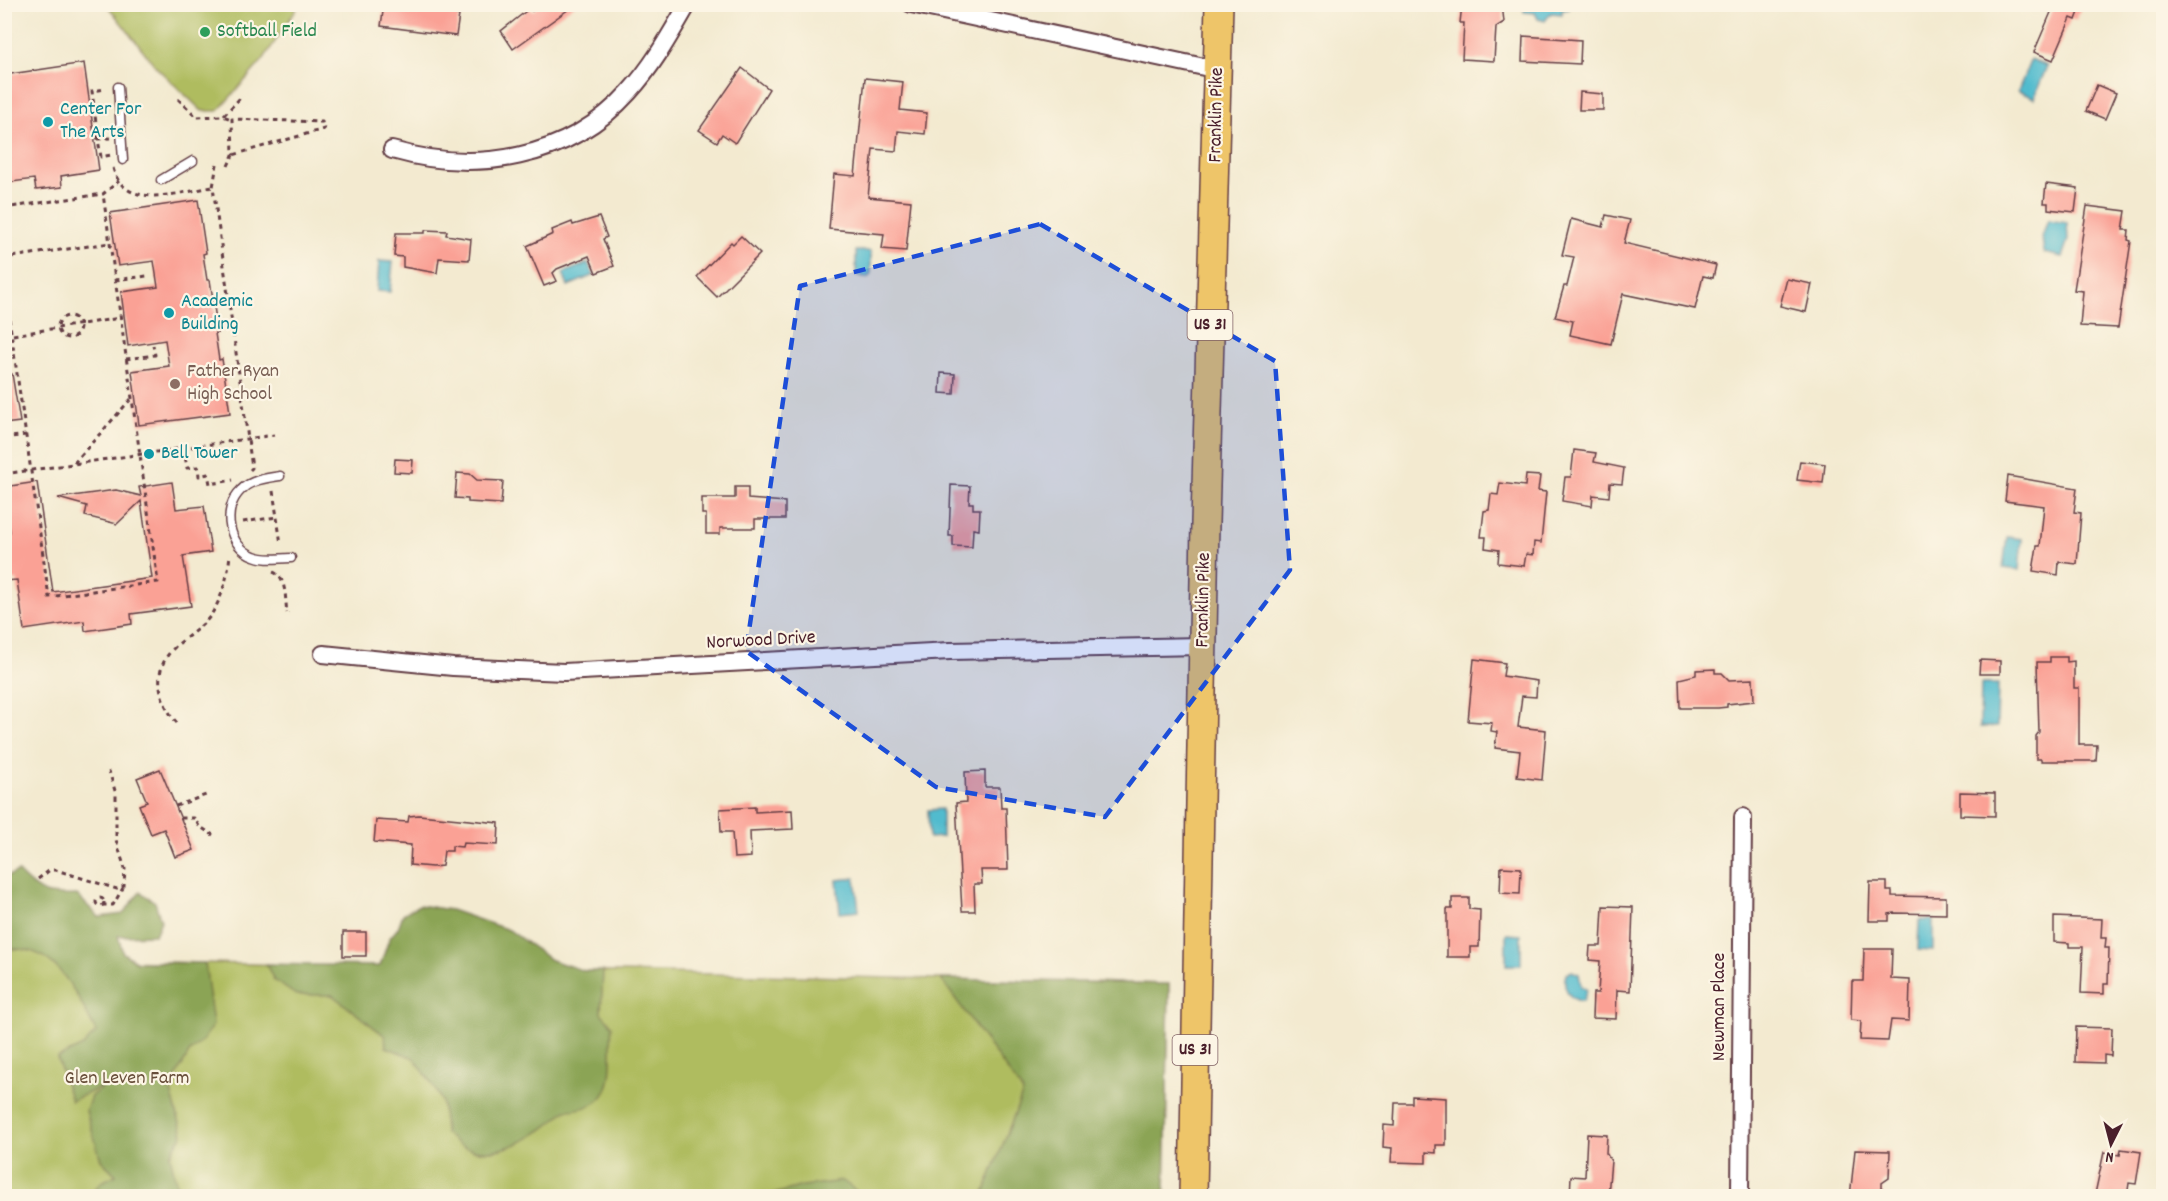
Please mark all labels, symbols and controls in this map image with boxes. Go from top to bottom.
place label: Softball Field [217,18,317,46]
marker: Softball Field [198,25,212,39]
street label: Franklin Pike [1202,67,1232,163]
place label: Center For The Arts [60,96,142,147]
marker: Center For The Arts [41,115,55,129]
place label: Academic Building [181,288,253,339]
marker: Academic Building [162,306,176,320]
road number: US 31 [1188,310,1232,340]
place label: Father Ryan High School [187,358,279,409]
marker: Father Ryan High School [168,377,182,391]
place label: Bell Tower [161,440,238,468]
marker: Bell Tower [142,447,156,461]
street label: Franklin Pike [1189,552,1219,648]
street label: Norwood Drive [706,624,817,658]
street label: Newman Place [1706,953,1734,1061]
road number: US 31 [1172,1035,1218,1065]
park label: Glen Leven Farm [65,1065,189,1093]
north arrow [2081,1114,2141,1174]
text: N [2104,1145,2115,1168]

